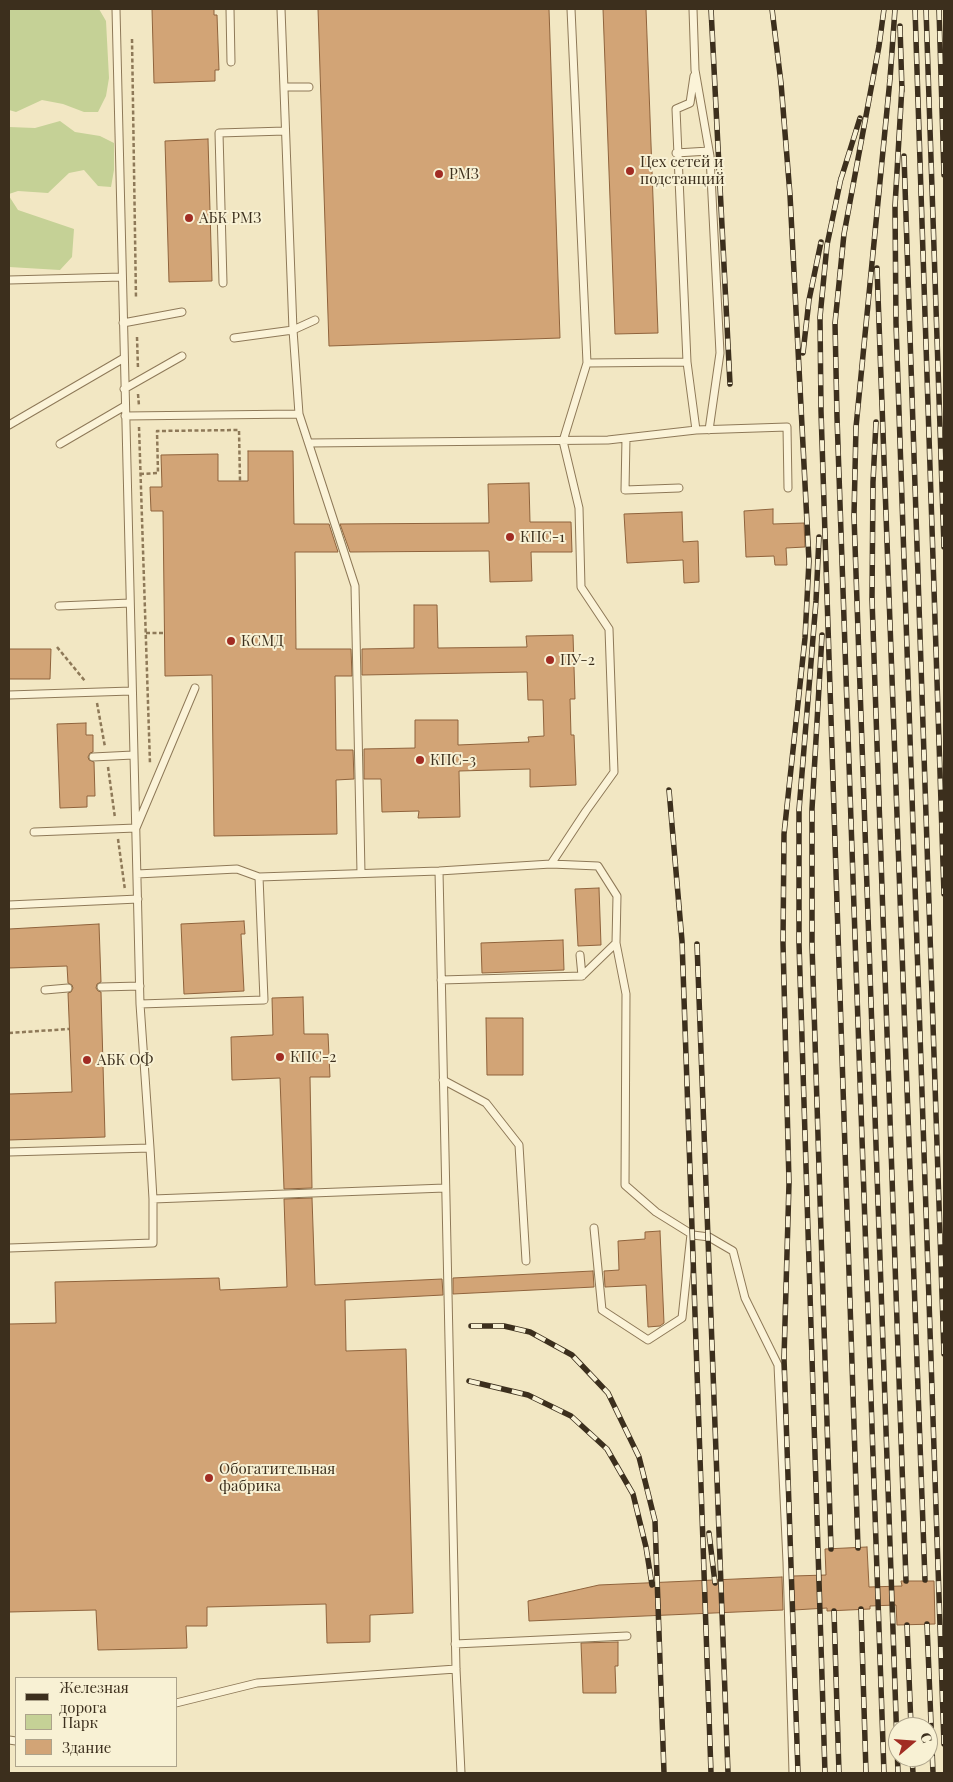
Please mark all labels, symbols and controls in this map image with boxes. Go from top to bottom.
place label: Цех сетей и подстанций [640,153,725,188]
place label: РМЗ [449,165,479,183]
marker: Цех сетей и подстанций [624,165,636,177]
marker: РМЗ [433,168,445,180]
place label: АБК РМЗ [199,209,261,227]
marker: АБК РМЗ [183,212,195,224]
place label: КПС-1 [520,528,565,546]
marker: КПС-1 [504,531,516,543]
place label: КСМД [241,632,284,650]
marker: КСМД [225,635,237,647]
place label: ПУ-2 [560,651,595,669]
marker: ПУ-2 [544,654,556,666]
place label: КПС-3 [430,751,476,769]
marker: КПС-3 [414,754,426,766]
place label: КПС-2 [290,1048,336,1066]
place label: АБК ОФ [97,1051,153,1069]
marker: КПС-2 [274,1051,286,1063]
marker: АБК ОФ [81,1054,93,1066]
place label: Обогатительная фабрика [219,1460,335,1495]
marker: Обогатительная фабрика [203,1472,215,1484]
legend [15,1677,178,1767]
text: Железная дорога [59,1677,129,1717]
text: Парк [62,1712,98,1732]
north arrow [888,1717,938,1767]
text: С [916,1730,937,1745]
text: Здание [62,1737,111,1757]

